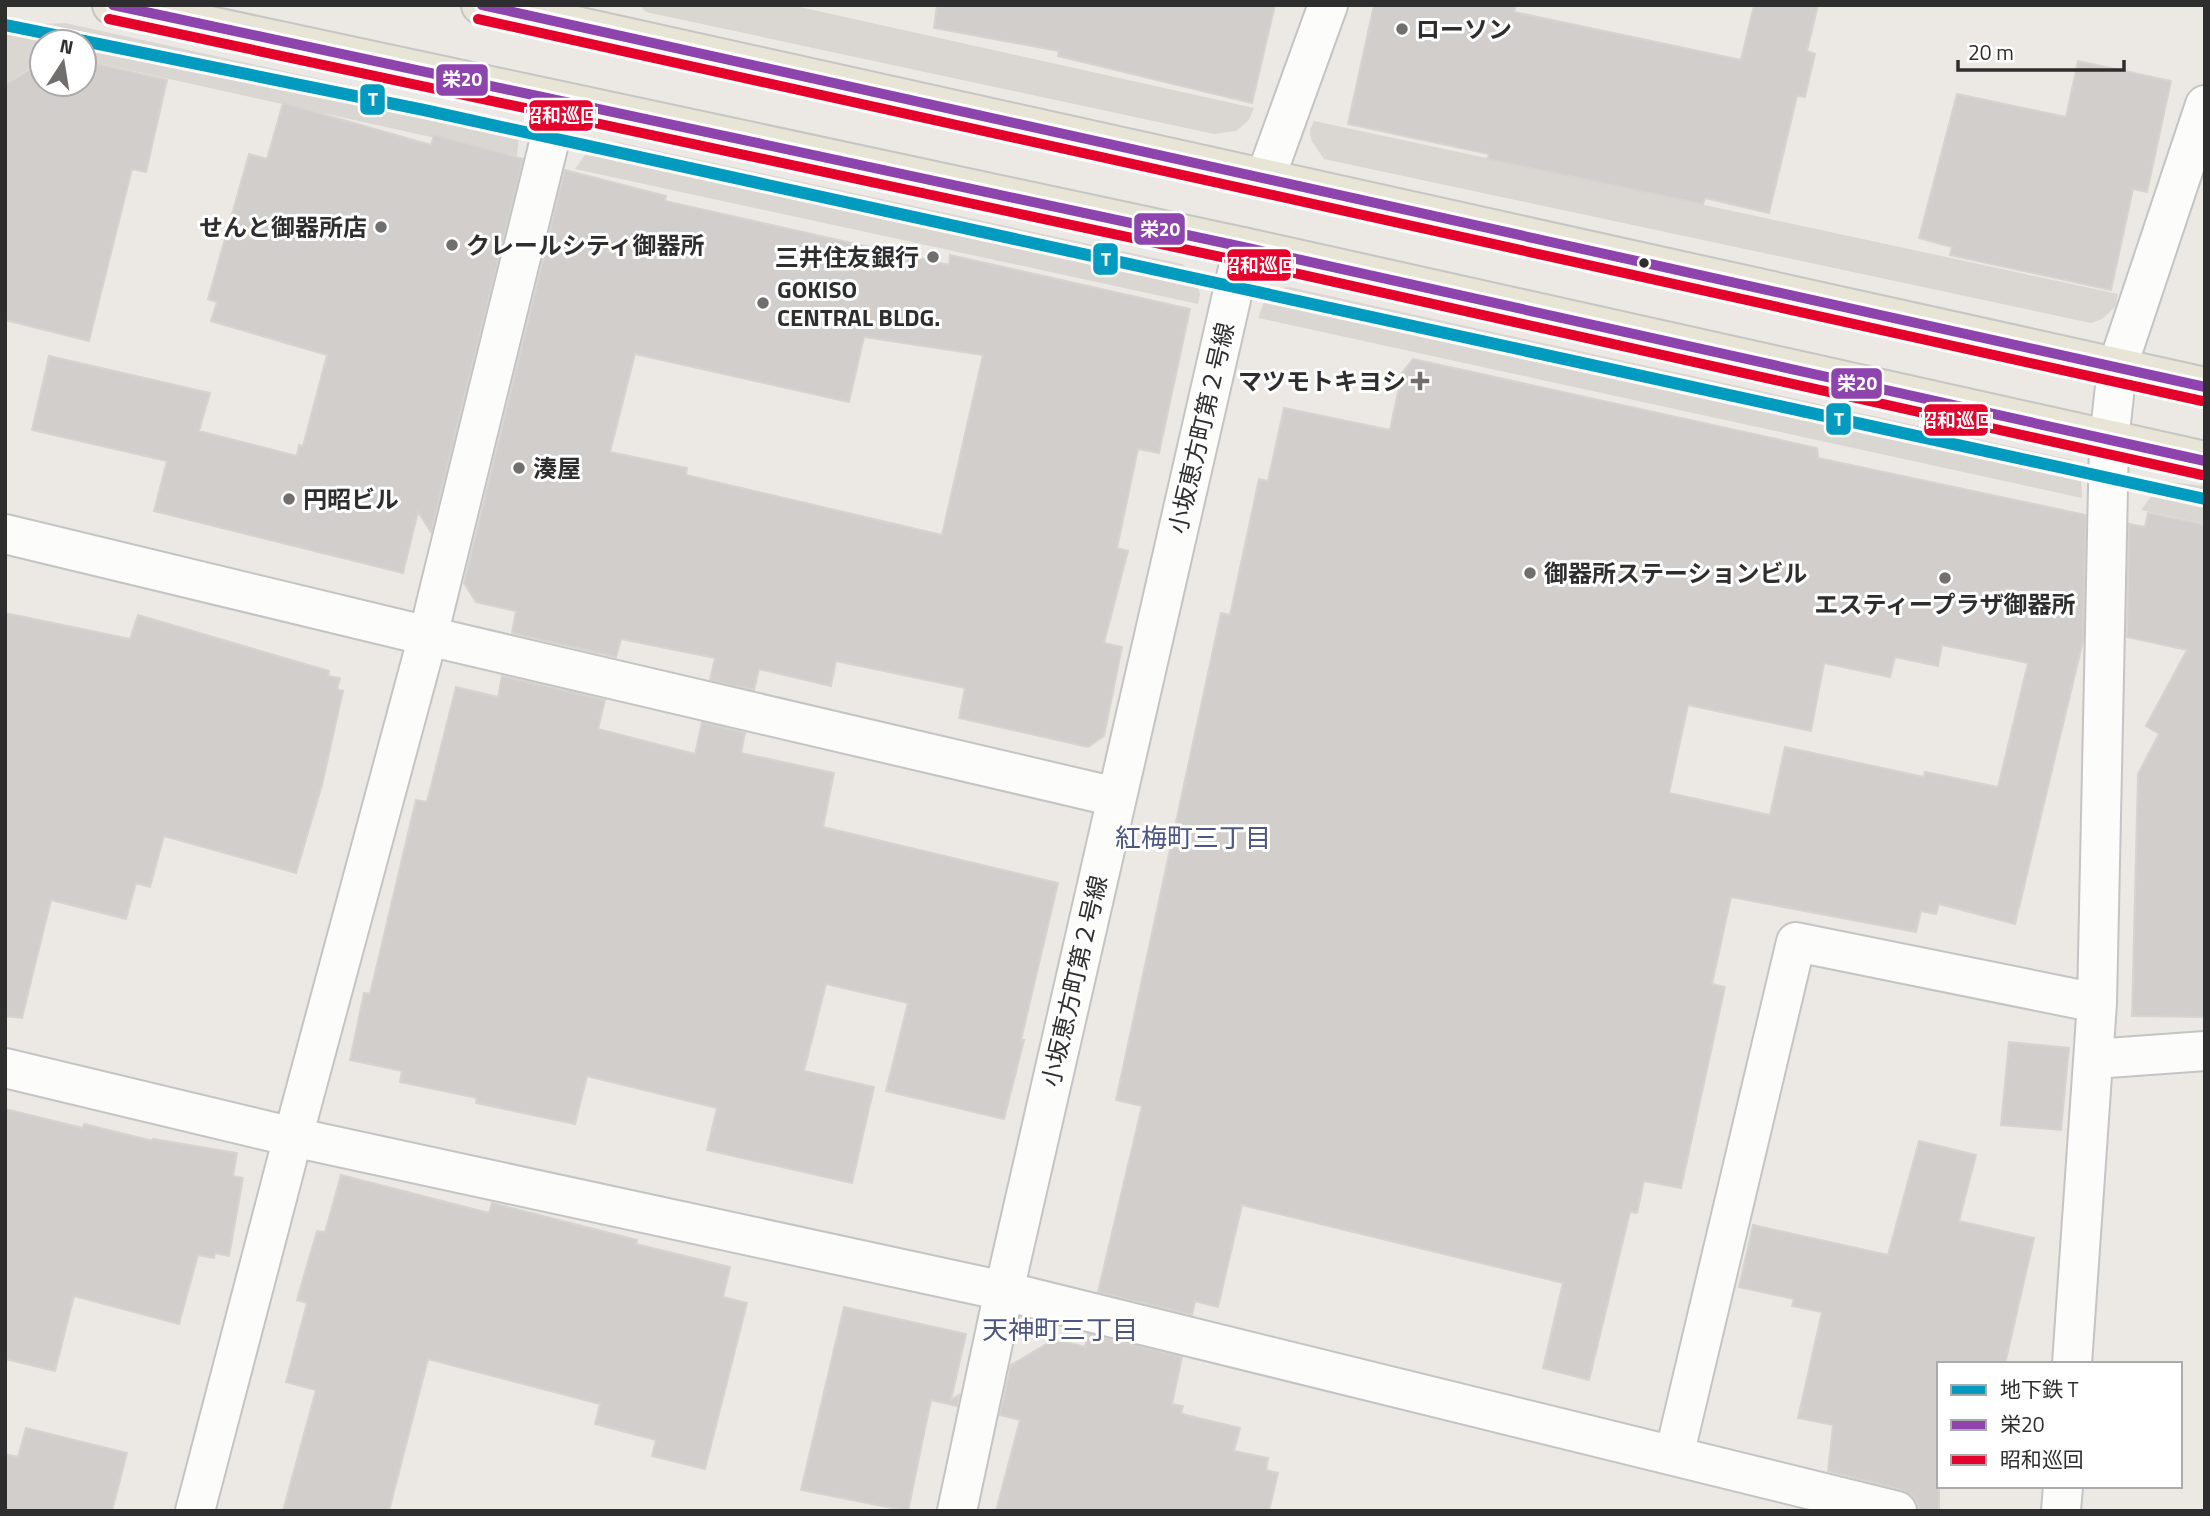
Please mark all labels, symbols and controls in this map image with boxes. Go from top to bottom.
place label: ローソン [1416,11,1512,47]
marker: ローソン [1394,21,1410,37]
north arrow [28,28,98,98]
scale bar [1958,28,2124,72]
text: N [57,30,76,61]
text: 20 m [1968,36,2014,68]
line badge: 栄20 [435,63,489,97]
text: 栄20 [442,64,482,93]
line badge: T [359,83,386,116]
text: T [368,84,378,113]
line badge: 昭和巡回 [528,99,594,132]
text: 昭和巡回 [523,100,599,129]
place label: せんと御器所店 [199,209,367,245]
line badge: 栄20 [1133,212,1186,246]
text: 栄20 [1140,214,1180,243]
marker: せんと御器所店 [373,219,389,235]
place label: クレールシティ御器所 [466,227,705,263]
marker: クレールシティ御器所 [444,237,460,253]
place label: 三井住友銀行 [775,239,919,275]
line badge: T [1092,242,1119,276]
text: T [1101,244,1111,273]
line badge: 昭和巡回 [1226,248,1292,282]
marker: 三井住友銀行 [925,249,941,265]
text: 昭和巡回 [1221,250,1297,279]
unlabelled marker [1637,256,1651,270]
place label: GOKISO CENTRAL BLDG. [777,271,940,335]
marker: GOKISO CENTRAL BLDG. [755,295,771,311]
street label: 小坂恵方町第２号線 [1159,319,1243,537]
place label: マツモトキヨシ [1238,363,1406,399]
line badge: 栄20 [1830,367,1883,400]
text: 栄20 [1837,368,1877,397]
marker: マツモトキヨシ [1412,373,1428,389]
line badge: T [1825,402,1852,436]
line badge: 昭和巡回 [1923,403,1989,437]
text: T [1834,404,1844,433]
text: 昭和巡回 [1918,405,1994,434]
place label: 湊屋 [533,450,581,486]
marker: 湊屋 [511,460,527,476]
place label: 円昭ビル [303,481,399,517]
marker: 円昭ビル [281,491,297,507]
place label: 御器所ステーションビル [1544,555,1808,591]
marker: 御器所ステーションビル [1522,565,1538,581]
marker: エスティープラザ御器所 [1937,570,1953,586]
place label: エスティープラザ御器所 [1814,586,2076,622]
district label: 紅梅町三丁目 [1115,818,1271,857]
street label: 小坂恵方町第２号線 [1032,872,1116,1090]
district label: 天神町三丁目 [982,1310,1138,1349]
legend [1937,1362,2182,1488]
text: 地下鉄 T [2000,1373,2079,1405]
text: 栄20 [2000,1408,2045,1440]
text: 昭和巡回 [2000,1443,2084,1475]

